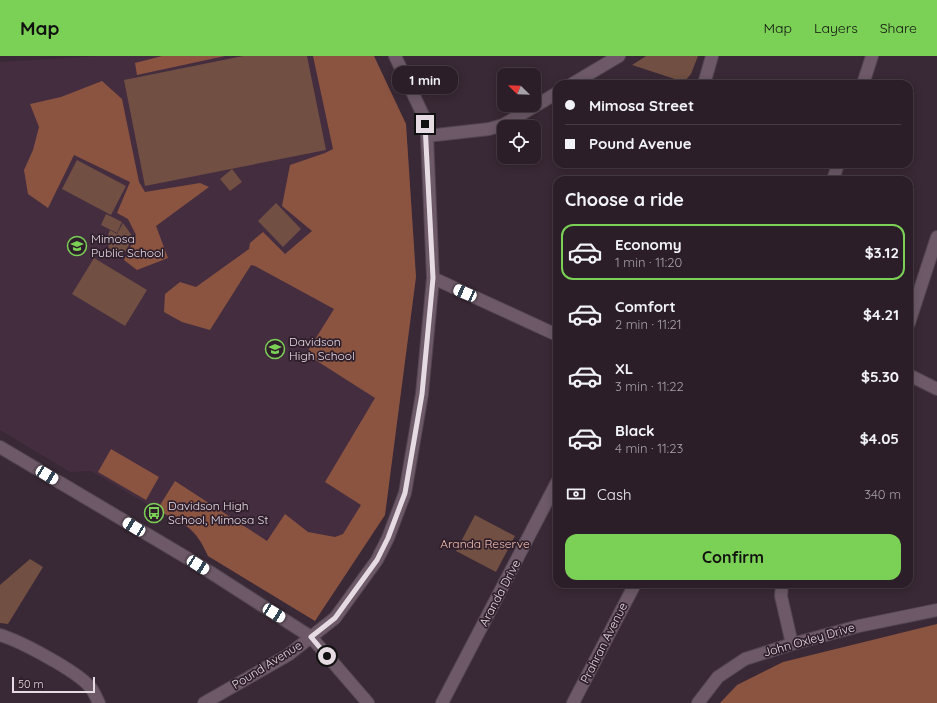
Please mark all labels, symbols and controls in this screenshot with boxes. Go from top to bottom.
text: Map [20,16,59,40]
text: Map [763,19,792,37]
text: Layers [814,19,858,37]
text: Share [880,19,917,37]
callout: 1 min [392,66,458,94]
north arrow [497,68,541,112]
map controls [497,68,541,164]
text: 1 min [409,72,441,88]
text: Mimosa Street [589,96,694,115]
route end [416,115,434,133]
button: locate [497,120,541,164]
text: Pound Avenue [589,134,692,153]
text: Choose a ride [565,188,684,211]
place label: Mimosa Public School [91,231,164,260]
icon: car [567,234,603,270]
school or university icon: Mimosa Public School [66,235,88,257]
text: Economy [615,235,682,254]
text: $3.12 [865,243,899,262]
text: 1 min · 11:20 [615,254,682,270]
car [452,283,478,303]
icon: car [567,296,603,332]
text: Comfort [615,297,676,316]
text: $4.21 [863,305,899,324]
text: 2 min · 11:21 [615,316,682,332]
place label: Davidson High School [289,334,355,363]
school or university icon: Davidson High School [264,338,286,360]
icon: car [567,358,603,394]
text: XL [615,359,633,378]
text: $5.30 [861,367,899,386]
text: 3 min · 11:22 [615,378,684,394]
icon: car [567,420,603,456]
text: Black [615,421,655,440]
text: $4.05 [860,429,899,448]
text: 4 min · 11:23 [615,440,683,456]
car [34,464,60,486]
icon: cash [565,483,587,505]
text: Cash [597,485,631,504]
text: 340 m [864,486,901,502]
place label: Davidson High School, Mimosa St [168,498,268,527]
bus stop icon: Davidson High School, Mimosa St [143,502,165,524]
car [121,516,147,538]
button: Confirm [565,534,901,580]
park label: Aranda Reserve [440,536,530,551]
car [185,553,211,577]
street label: Aranda Drive [476,557,523,629]
street label: Prahran Avenue [577,600,630,686]
car [261,602,287,624]
street label: John Oxley Drive [761,619,856,660]
street label: Pound Avenue [229,637,305,692]
route start [318,647,336,665]
scale bar [12,675,95,694]
text: 50 m [18,677,44,691]

